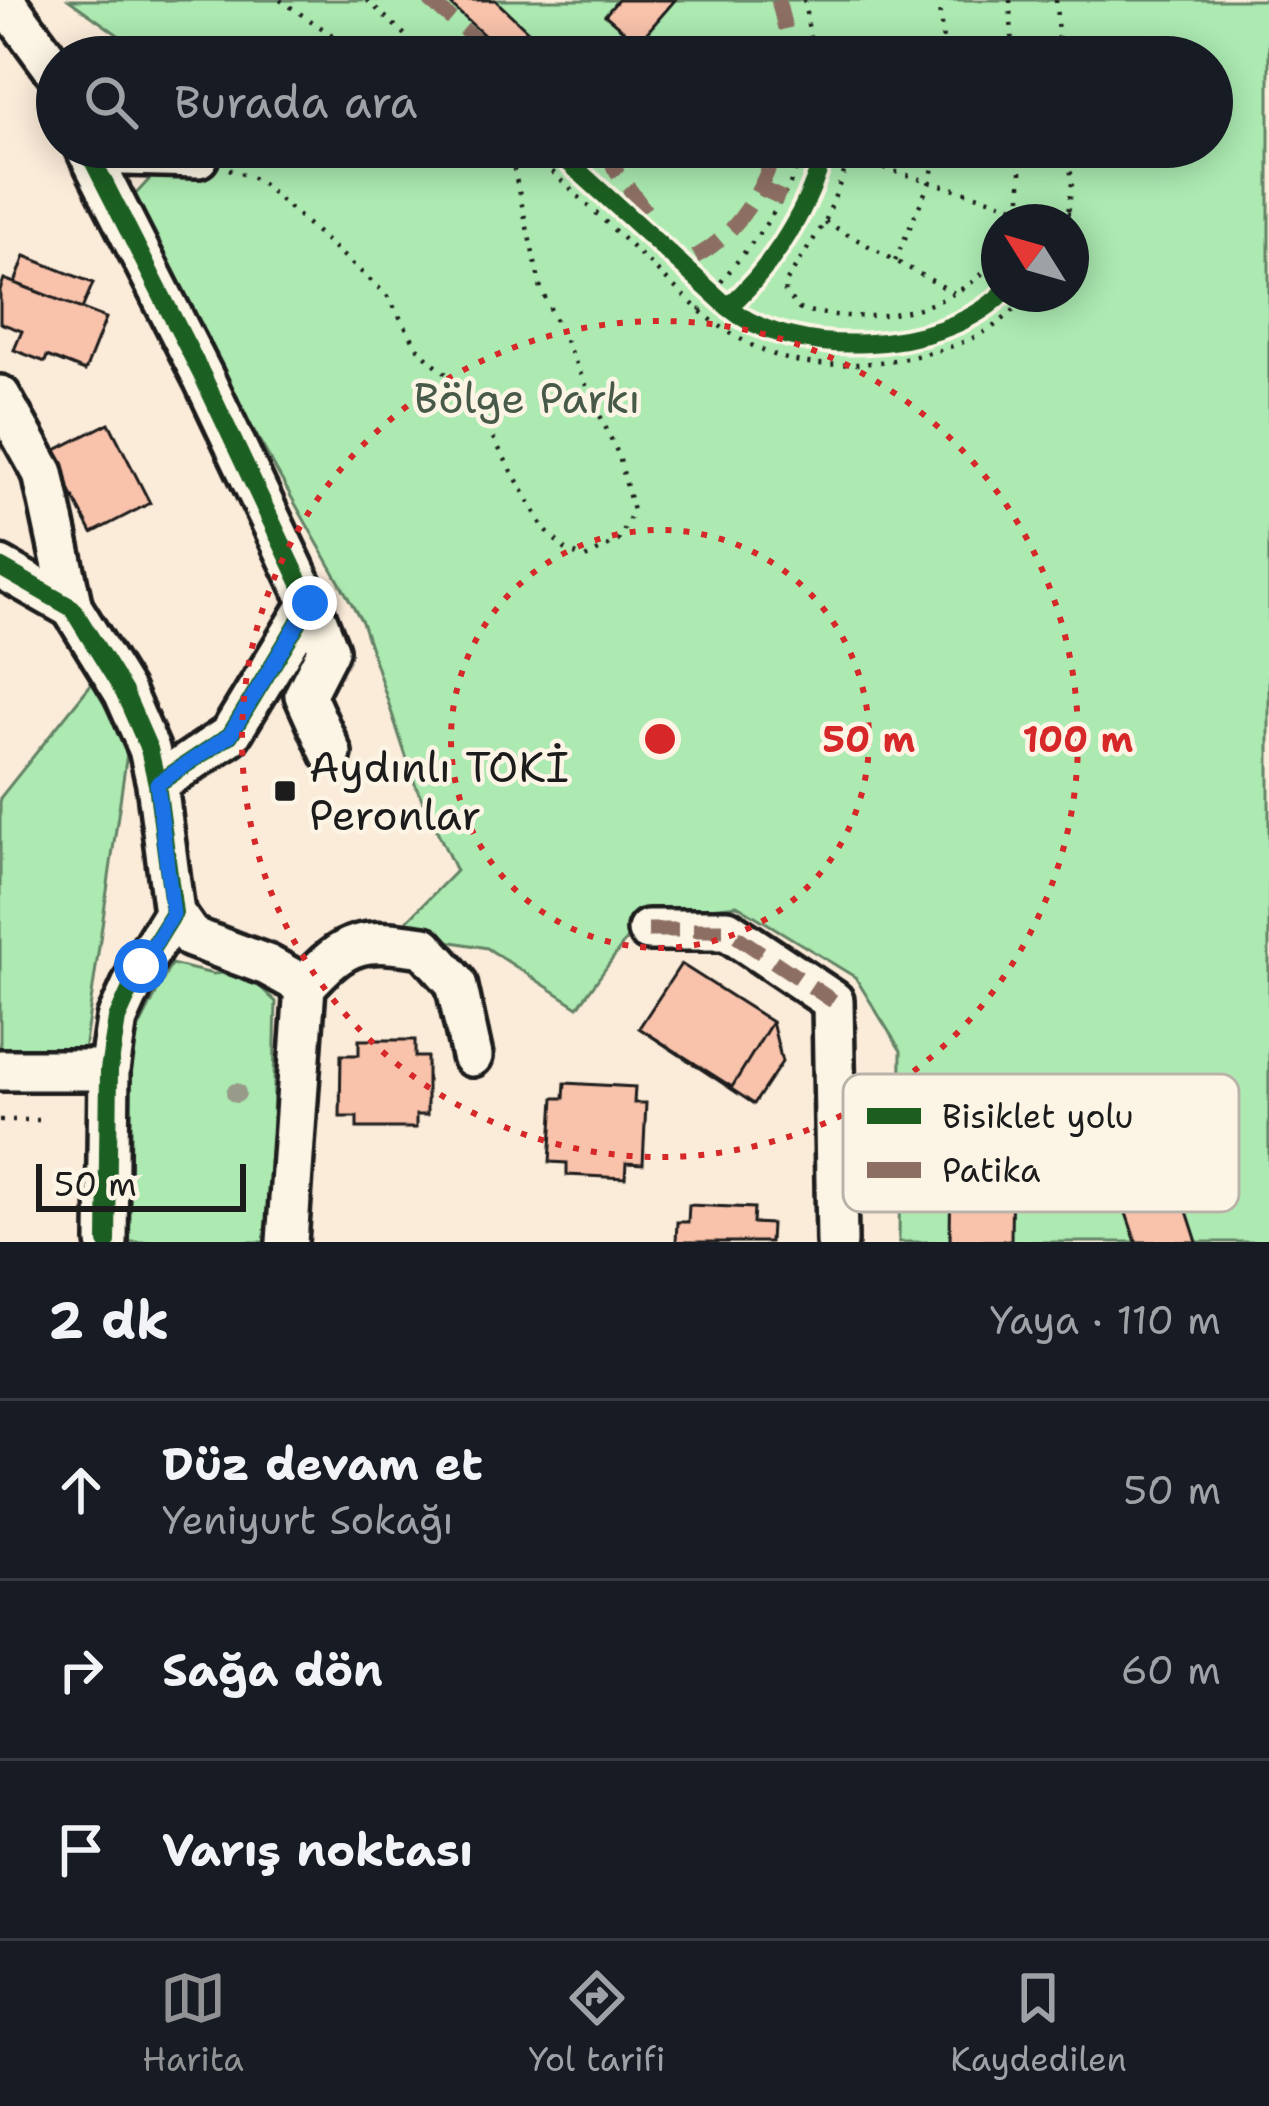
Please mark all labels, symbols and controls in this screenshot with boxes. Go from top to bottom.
search box [36,36,1233,168]
icon: search [78,69,144,135]
text: Burada ara [174,72,417,132]
north arrow [981,204,1089,312]
park label: Bölge Parkı [414,370,640,426]
route end [283,576,337,630]
text: 50 m [823,715,916,764]
text: 100 m [1023,715,1134,764]
centre of rings [639,718,681,760]
place label: Aydınlı TOKİ Peronlar [309,739,569,843]
marker: Aydınlı TOKİ Peronlar [272,778,298,804]
route start [114,939,168,993]
legend [843,1074,1239,1212]
text: Bisiklet yolu [942,1094,1134,1139]
text: Patika [942,1148,1041,1193]
scale bar [36,1158,246,1211]
text: 50 m [54,1162,137,1207]
text: 2 dk [48,1286,169,1354]
text: Yaya · 110 m [990,1294,1221,1346]
text: Düz devam et [162,1434,483,1494]
icon: ahead [48,1457,114,1523]
text: 50 m [1123,1464,1221,1516]
text: Yeniyurt Sokağı [162,1494,454,1546]
icon: right [48,1637,114,1703]
text: Sağa dön [162,1640,383,1700]
text: 60 m [1121,1644,1221,1696]
icon: arrive [48,1817,114,1883]
text: Varış noktası [162,1820,473,1880]
tab: Harita [142,1965,244,2082]
tab: Yol tarifi [528,1965,665,2082]
tab: Kaydedilen [950,1965,1127,2082]

